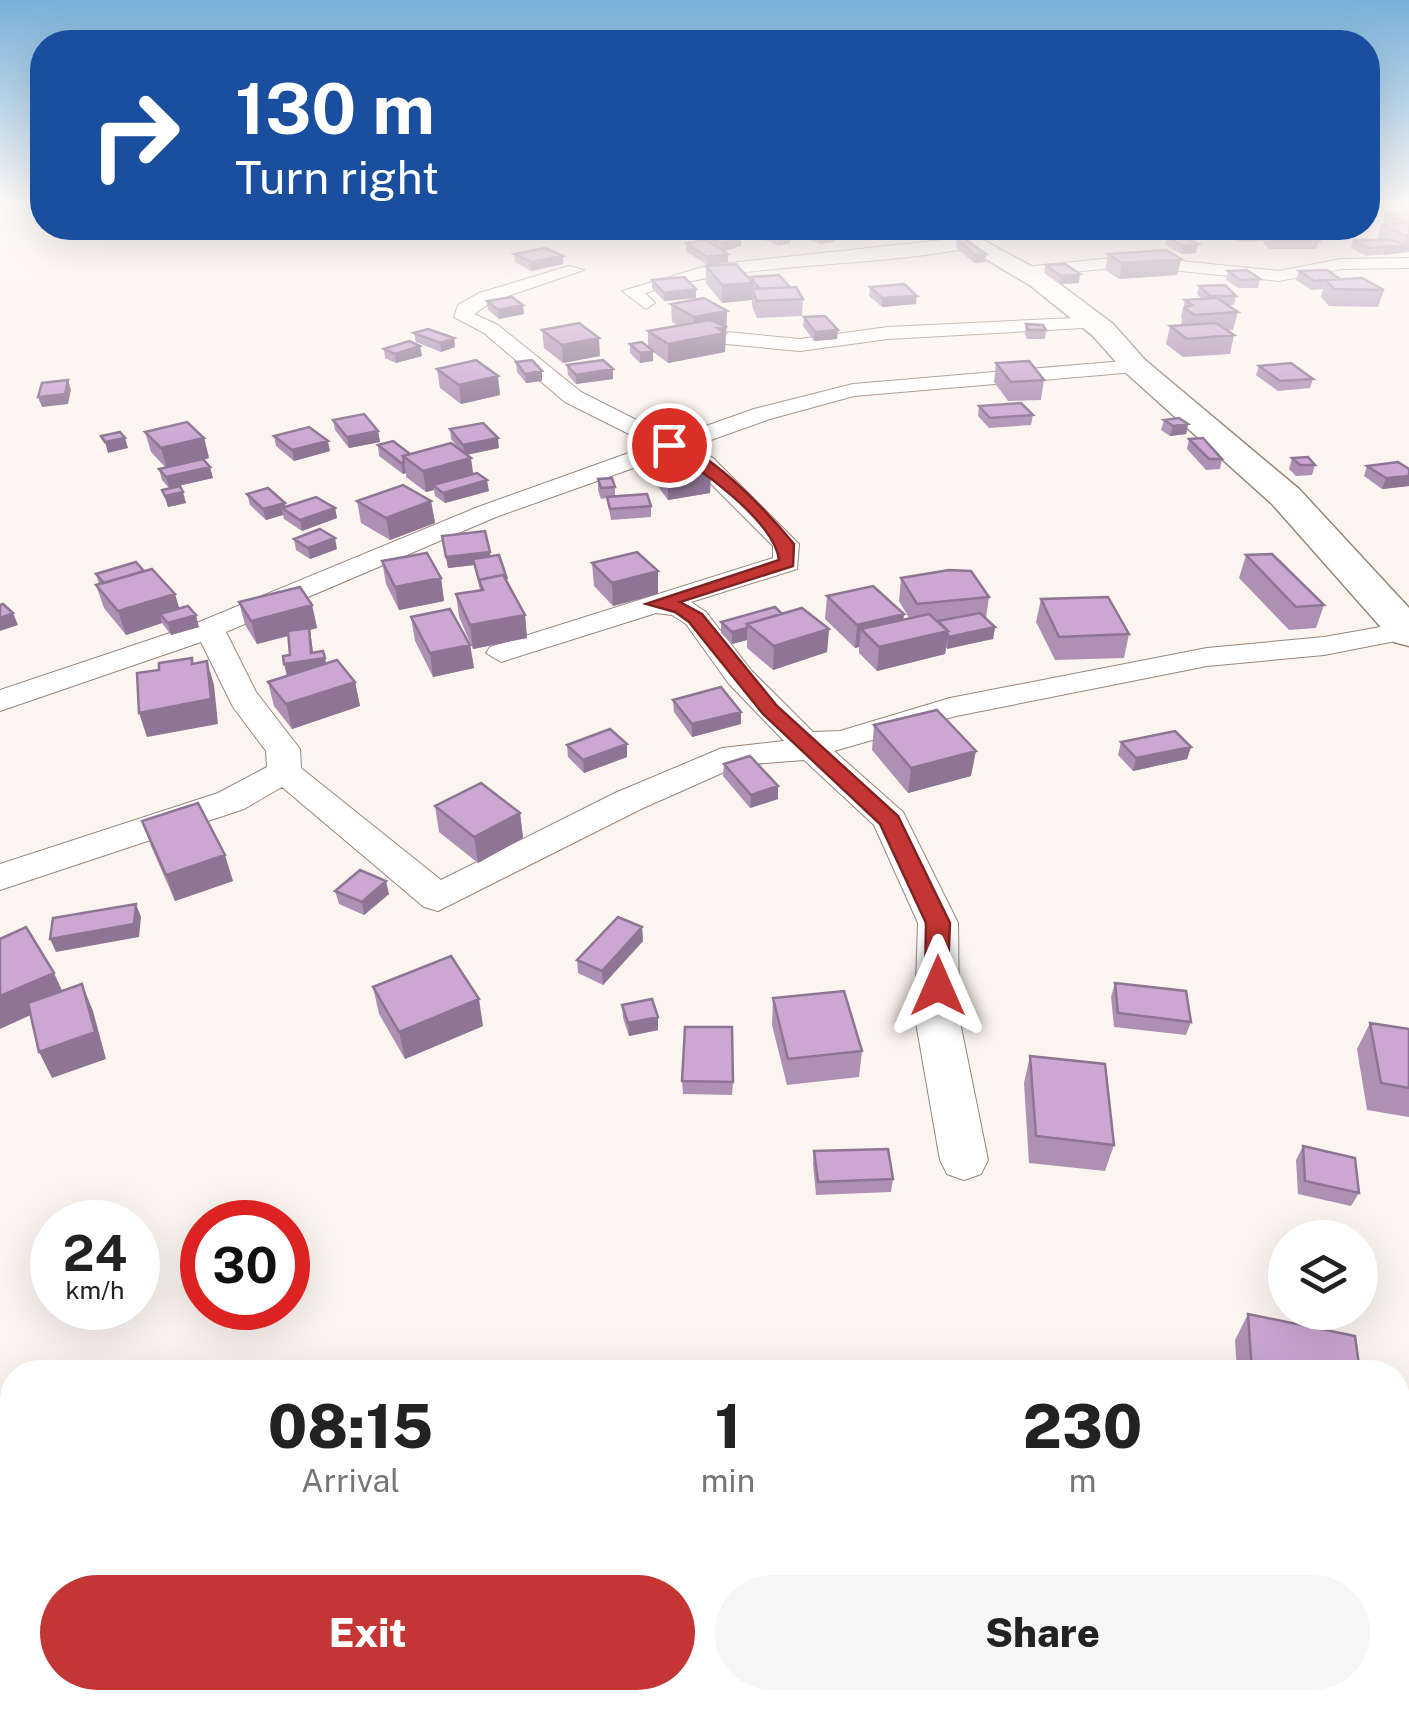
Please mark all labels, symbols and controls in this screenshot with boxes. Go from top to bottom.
text: 130 m [235,67,435,150]
icon: right [70,70,200,200]
text: Turn right [235,151,439,204]
pin [627,403,712,488]
icon: arrive [642,418,697,473]
position arrow [886,934,990,1038]
speed limit sign: 30 [180,1200,310,1330]
map controls [1268,1220,1378,1330]
button: layers [1268,1220,1378,1330]
text: 24 [63,1223,127,1282]
text: km/h [66,1275,124,1305]
text: 08:15 [268,1391,433,1462]
text: 1 [715,1391,741,1462]
text: 230 [1023,1391,1142,1462]
text: Arrival [301,1462,400,1499]
text: min [701,1462,755,1499]
text: m [1069,1462,1096,1499]
button: Exit [40,1575,695,1690]
button: Share [715,1575,1370,1690]

